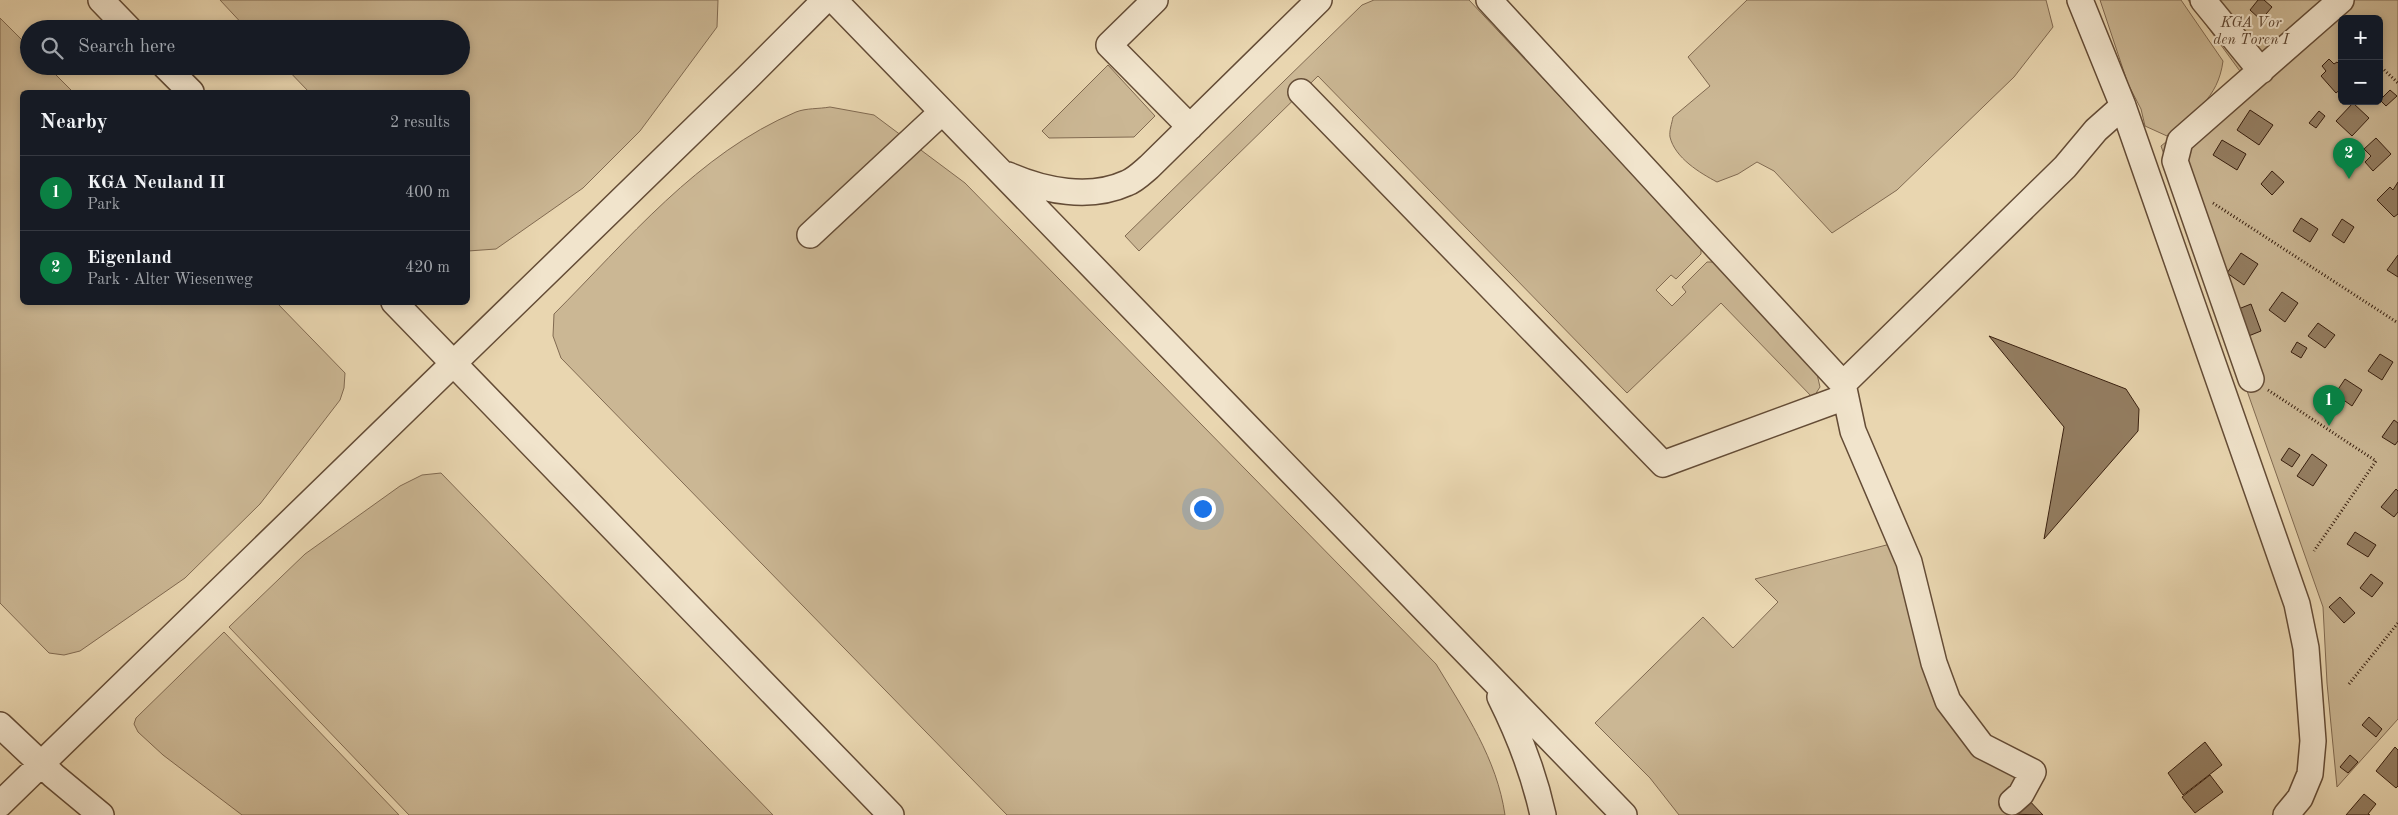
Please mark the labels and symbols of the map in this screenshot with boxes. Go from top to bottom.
park label: KGA Vor den Toren I [2213,16,2291,48]
pin: 2 [2333,138,2365,179]
pin: 1 [2313,385,2345,426]
your location [1190,496,1216,522]

